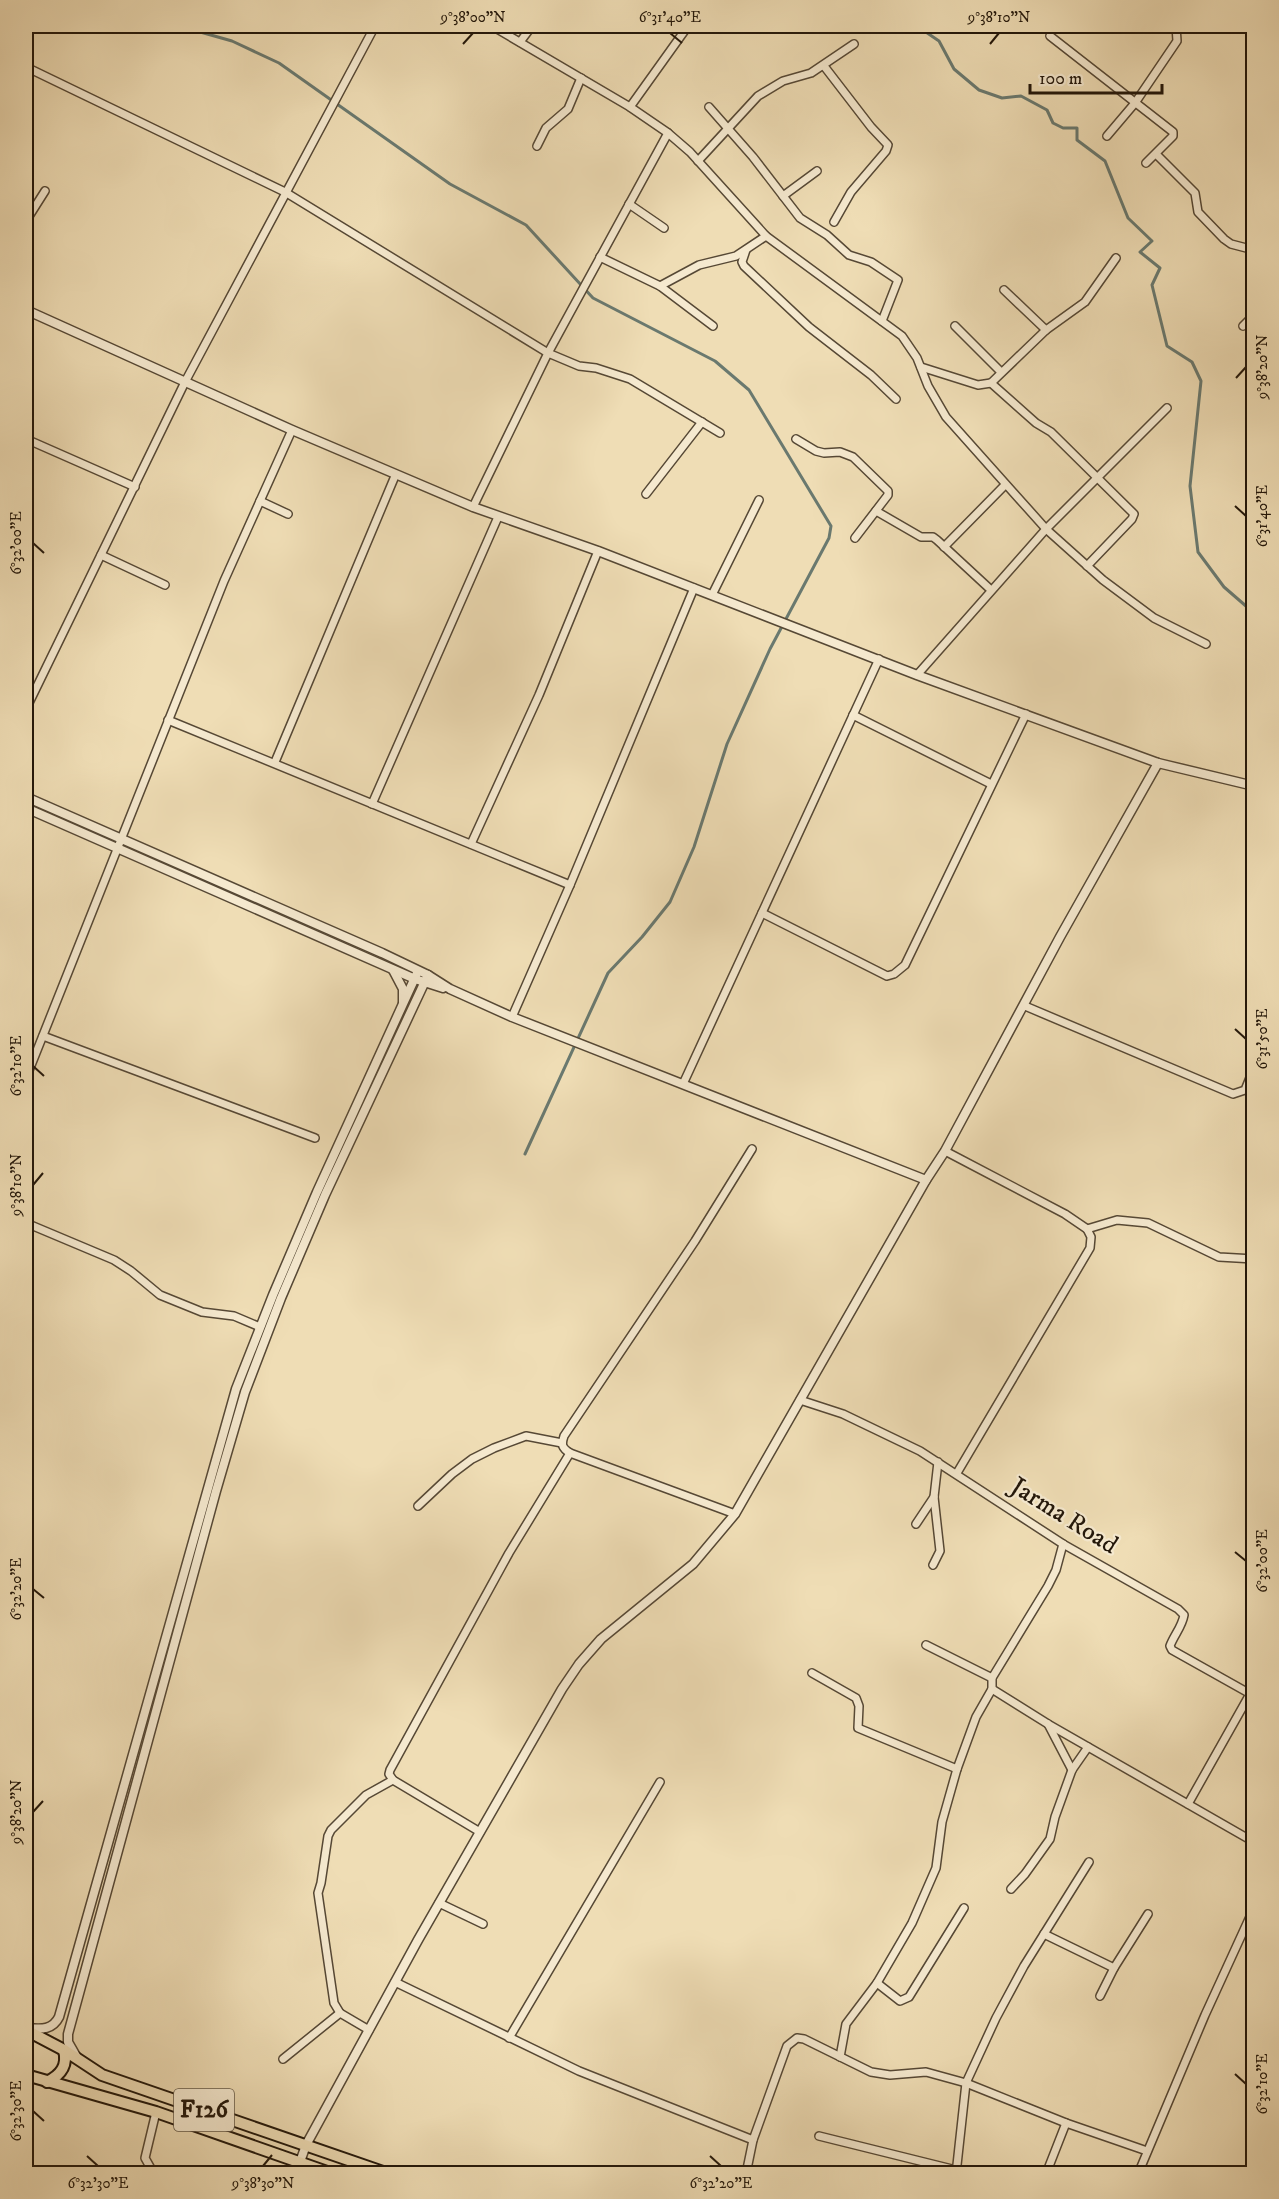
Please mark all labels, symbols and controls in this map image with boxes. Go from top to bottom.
text: 9°38'00"N [439,8,506,27]
text: 6°31'40"E [639,8,702,27]
text: 9°38'10"N [967,8,1030,27]
scale bar [1030,57,1162,95]
text: 100 m [1039,68,1082,90]
text: 9°38'20"N [1253,335,1272,400]
text: 6°31'40"E [1253,484,1272,547]
text: 6°32'00"E [7,511,26,575]
text: 6°31'50"E [1253,1008,1272,1070]
text: 6°32'10"E [7,1035,26,1097]
text: 9°38'10"N [7,1154,26,1217]
street label: Jarma Road [1002,1469,1124,1562]
text: 6°32'00"E [1253,1529,1272,1593]
text: 6°32'20"E [7,1557,26,1620]
text: 9°38'20"N [7,1780,26,1845]
text: 6°32'10"E [1253,2053,1272,2115]
text: 6°32'30"E [7,2080,26,2142]
road number: F126 [174,2089,234,2131]
text: 6°32'30"E [67,2174,129,2193]
text: 9°38'30"N [231,2174,294,2193]
text: 6°32'20"E [690,2174,753,2193]

